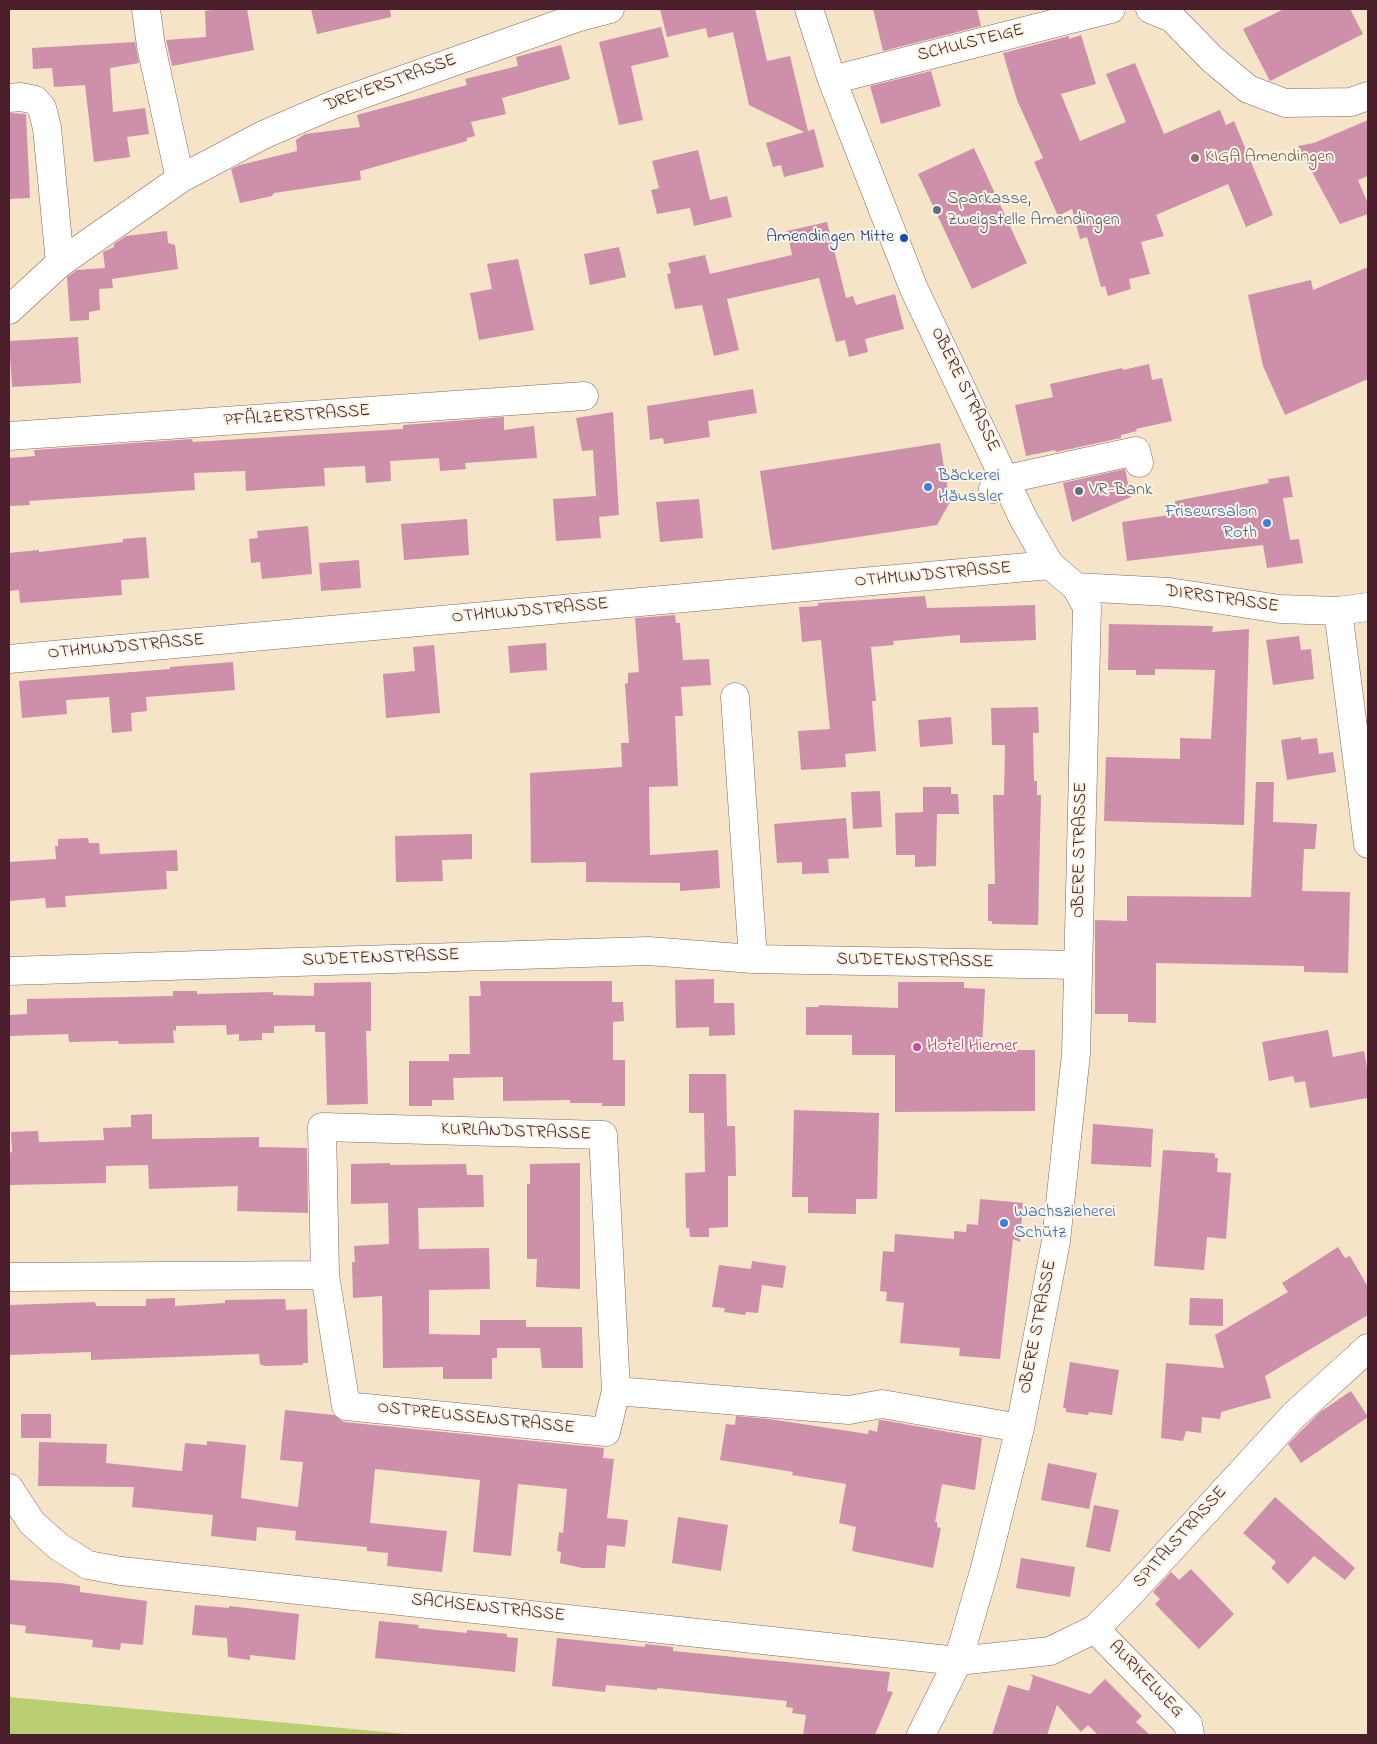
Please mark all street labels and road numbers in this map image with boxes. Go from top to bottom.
street label: SCHULSTEIGE [915,20,1027,68]
street label: DREYERSTRASSE [322,50,460,118]
street label: OBERE STRASSE [925,324,1003,456]
street label: PFÄLZERSTRASSE [223,401,371,433]
street label: OTHMUNDSTRASSE [854,558,1012,594]
street label: DIRRSTRASSE [1164,581,1280,619]
street label: OTHMUNDSTRASSE [451,594,609,630]
street label: OTHMUNDSTRASSE [47,630,205,666]
street label: OBERE STRASSE [1069,782,1093,918]
street label: SUDETENSTRASSE [302,945,460,973]
street label: SUDETENSTRASSE [836,950,994,974]
street label: KURLANDSTRASSE [441,1120,591,1146]
street label: OBERE STRASSE [1015,1258,1063,1396]
street label: OSTPREUSSENSTRASSE [376,1398,576,1440]
street label: SPITALSTRASSE [1129,1482,1233,1594]
street label: SACHSENSTRASSE [410,1590,566,1628]
street label: AURIKELWEG [1103,1637,1187,1723]

